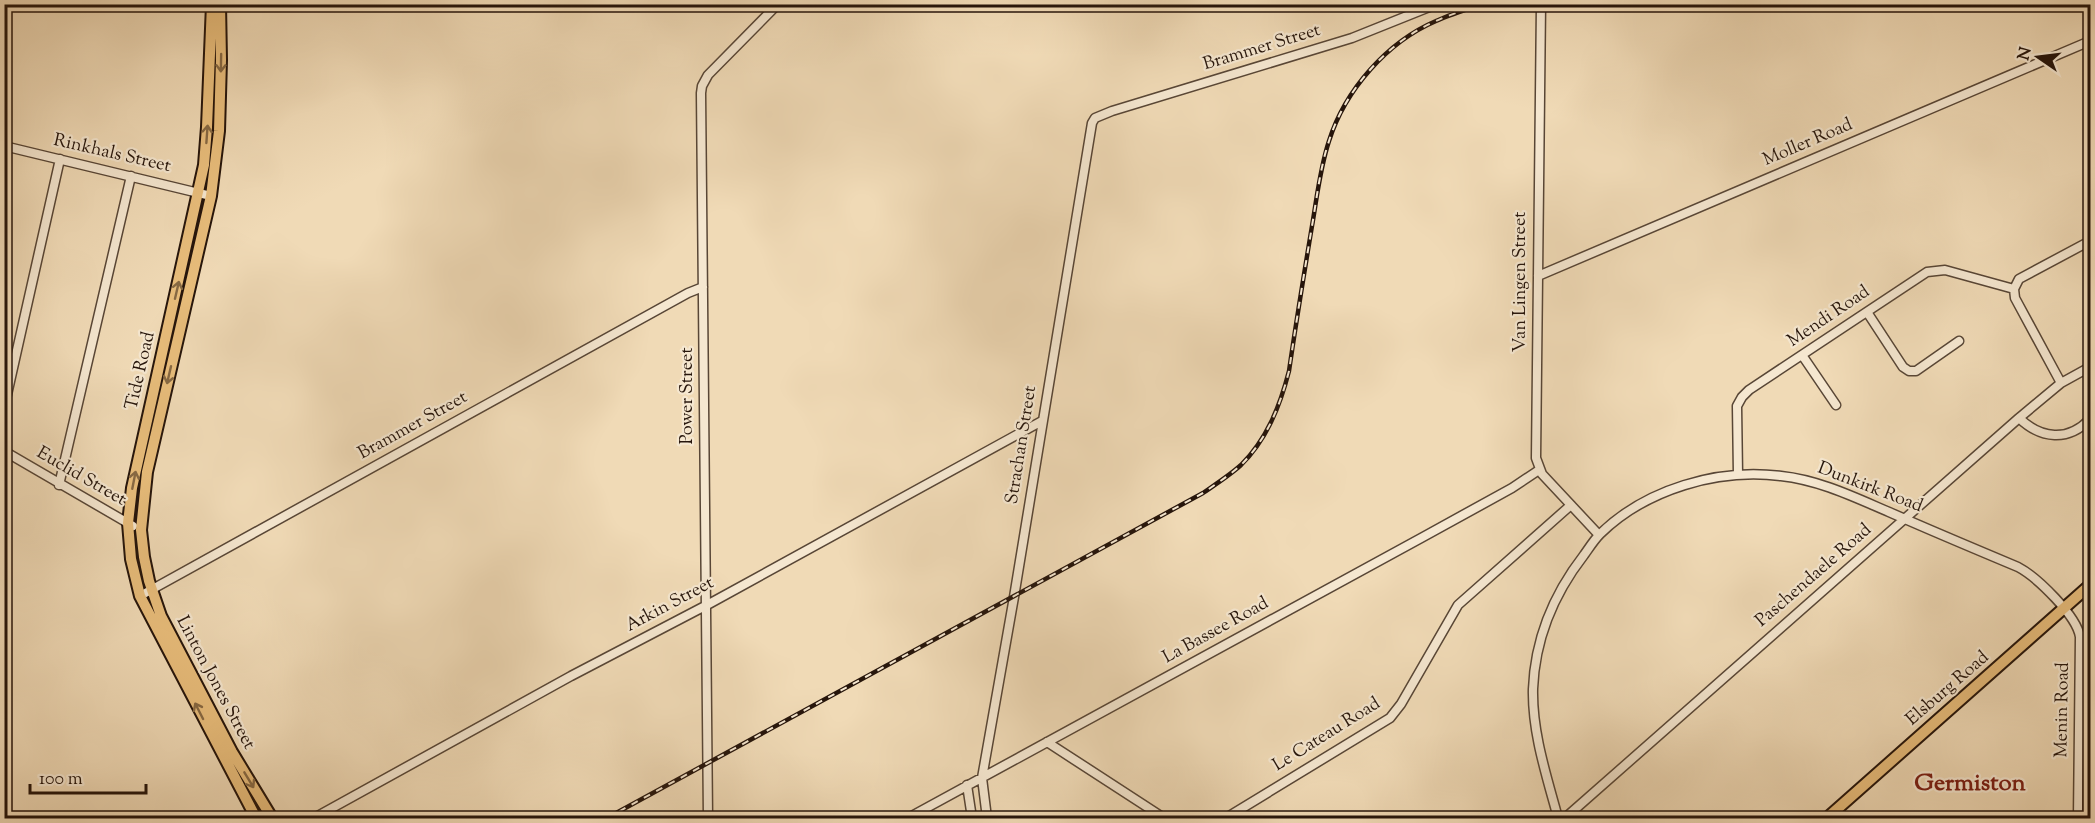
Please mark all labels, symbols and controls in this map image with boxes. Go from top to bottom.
street label: Brammer Street [1200,18,1324,78]
north arrow [2008,27,2068,87]
text: N [2013,45,2039,63]
one-way arrow [215,52,227,72]
street label: Moller Road [1759,112,1857,174]
one-way arrow [201,124,212,144]
street label: Rinkhals Street [51,128,173,180]
street label: Van Lingen Street [1508,212,1534,352]
one-way arrow [171,280,183,299]
street label: Mendi Road [1782,280,1876,354]
street label: Tide Road [119,329,163,413]
street label: Power Street [675,347,701,445]
one-way arrow [163,366,175,385]
street label: Strachan Street [1000,384,1044,506]
street label: Brammer Street [354,385,472,467]
street label: Euclid Street [31,441,131,513]
street label: Dunkirk Road [1814,456,1926,520]
one-way arrow [129,470,140,490]
street label: Paschendaele Road [1750,518,1878,634]
street label: Arkin Street [621,571,719,639]
street label: La Bassee Road [1158,591,1274,671]
street label: Linton Jones Street [169,611,261,755]
street label: Elsburg Road [1901,645,1995,733]
street label: Menin Road [2049,662,2077,758]
street label: Le Cateau Road [1268,691,1386,779]
one-way arrow [192,703,204,721]
scale bar [30,757,146,795]
text: 100 m [39,767,83,793]
district label: Germiston [1914,767,2027,801]
one-way arrow [243,771,255,788]

